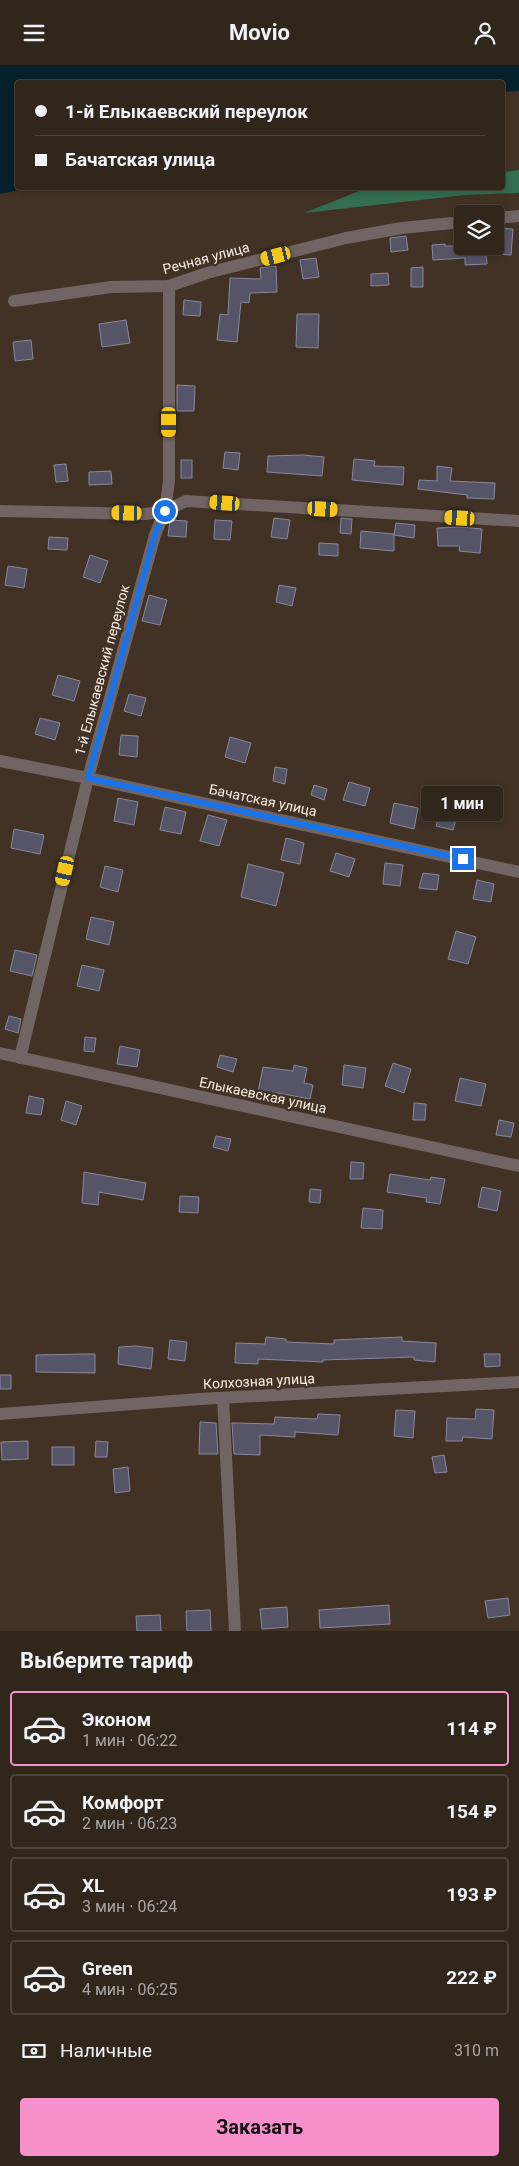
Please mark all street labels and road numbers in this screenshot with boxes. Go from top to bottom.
street label: Речная улица [161,239,251,277]
street label: 1-й Елыкаевский переулок [71,582,133,757]
street label: Бачатская улица [208,781,318,819]
street label: Елыкаевская улица [198,1074,328,1116]
street label: Колхозная улица [203,1370,315,1392]

